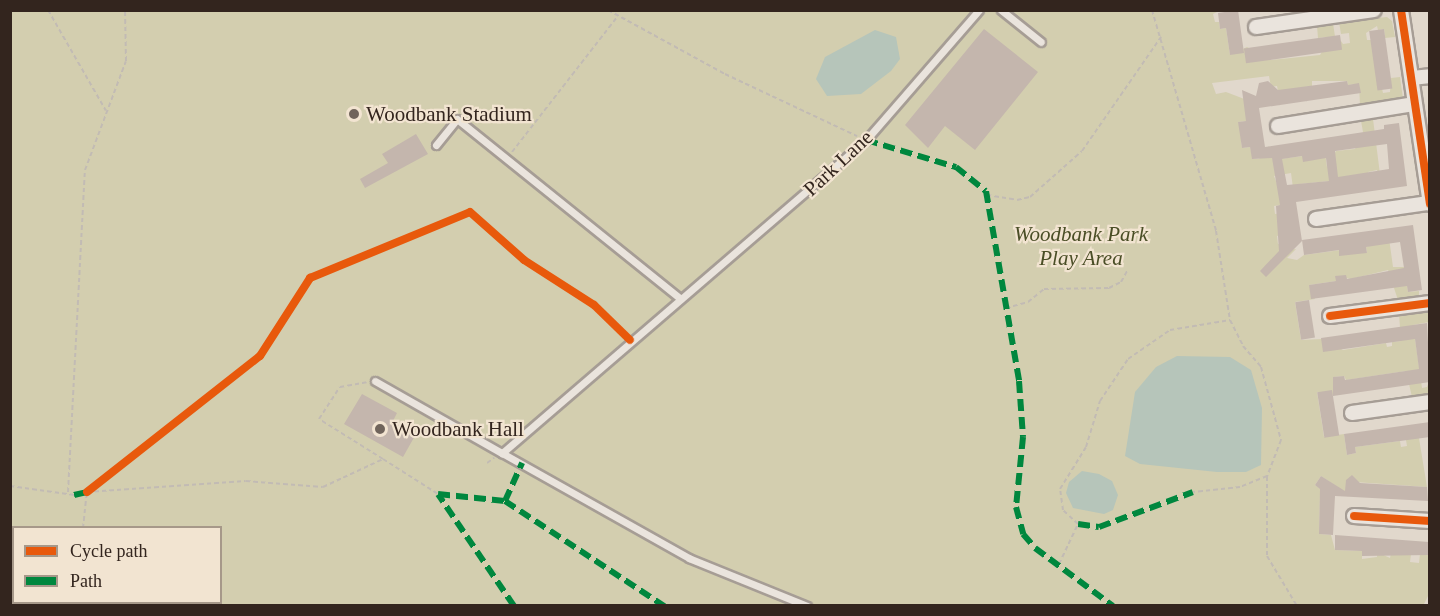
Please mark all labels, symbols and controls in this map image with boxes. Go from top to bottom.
place label: Woodbank Stadium [366,101,532,127]
marker: Woodbank Stadium [347,107,361,121]
street label: Park Lane [798,125,878,201]
park label: Woodbank Park Play Area [1014,221,1148,271]
place label: Woodbank Hall [392,416,524,442]
marker: Woodbank Hall [373,422,387,436]
legend [12,526,222,604]
text: Cycle path [70,541,147,561]
text: Path [70,571,102,591]

